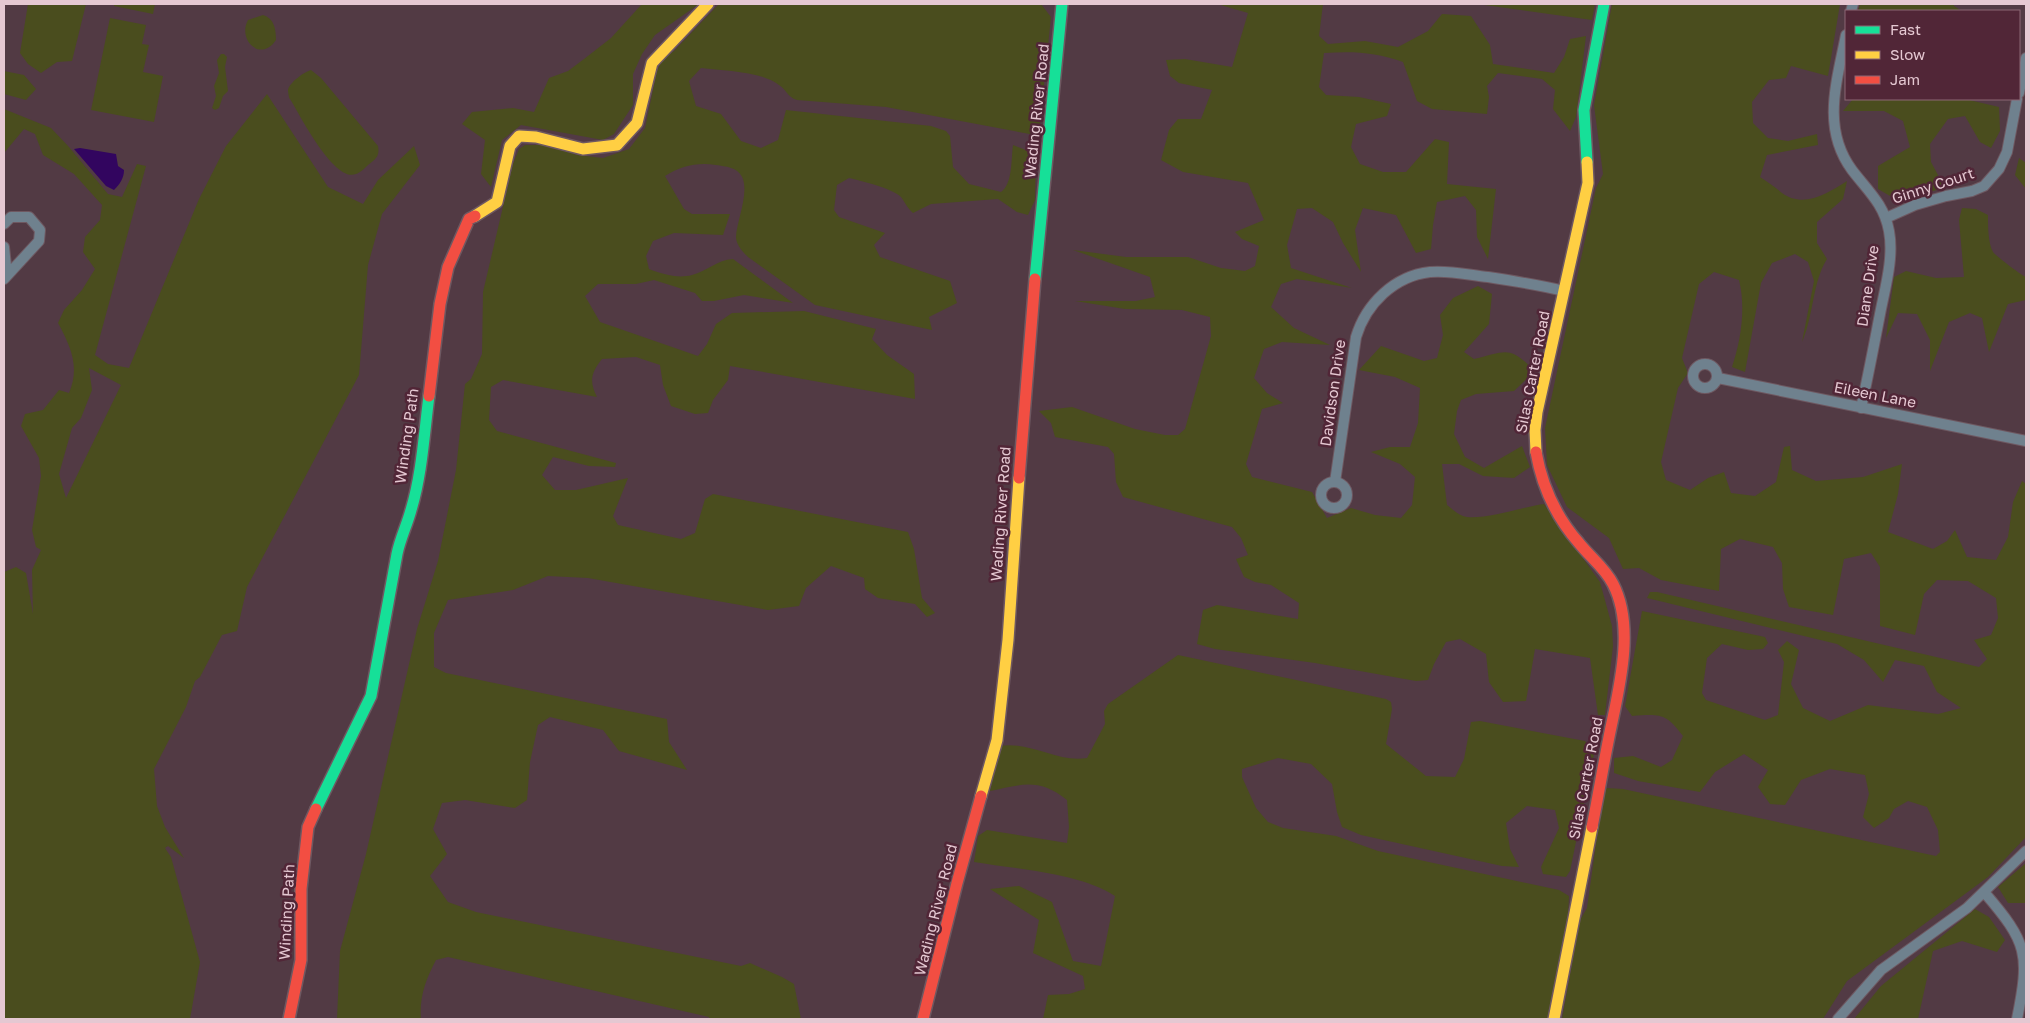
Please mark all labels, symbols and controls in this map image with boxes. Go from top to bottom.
legend [1845,10,2020,100]
text: Fast [1890,20,1921,38]
street label: Wading River Road [1020,43,1052,179]
text: Slow [1890,45,1925,63]
text: Jam [1890,70,1920,88]
street label: Ginny Court [1889,163,1976,207]
street label: Diane Drive [1852,244,1882,328]
street label: Silas Carter Road [1511,309,1553,435]
street label: Davidson Drive [1316,338,1348,447]
street label: Eileen Lane [1833,377,1918,411]
street label: Winding Path [390,387,422,485]
street label: Wading River Road [986,446,1014,582]
street label: Silas Carter Road [1564,715,1606,841]
street label: Wading River Road [910,842,960,977]
street label: Winding Path [274,863,298,961]

